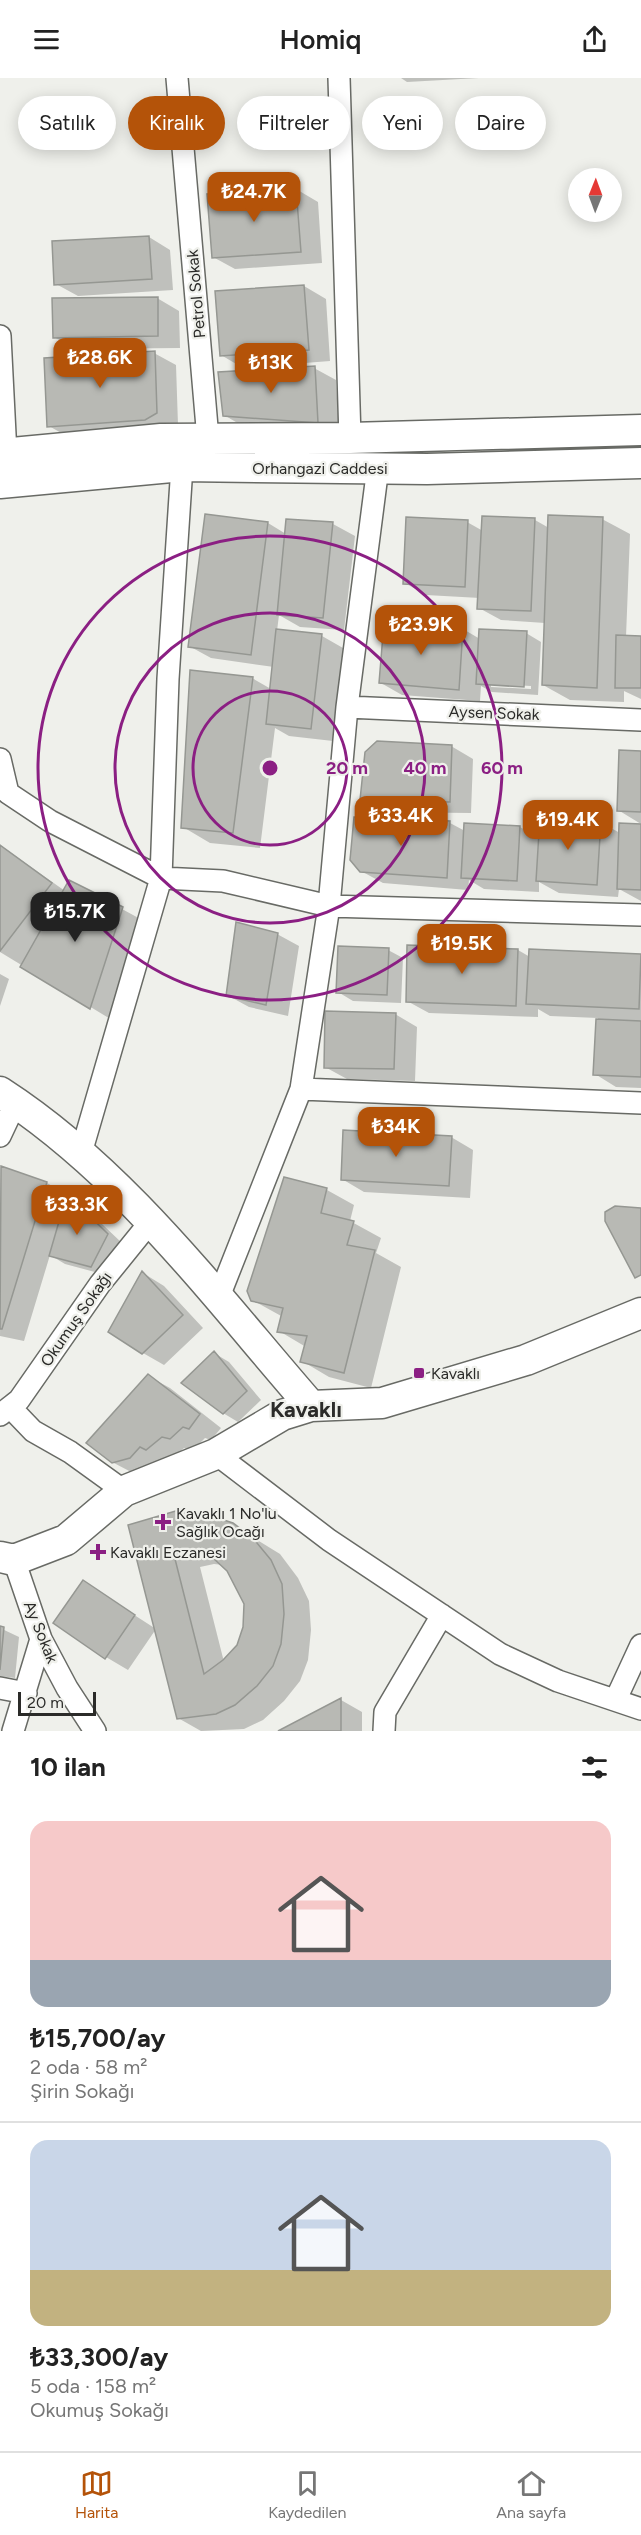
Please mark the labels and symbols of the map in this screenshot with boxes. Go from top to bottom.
north arrow [568,168,622,222]
pin: ₺24.7K [205,172,303,223]
street label: Petrol Sokak [183,249,209,339]
pin: ₺28.6K [51,338,149,389]
pin: ₺13K [235,343,307,394]
street label: Orhangazi Caddesi [252,459,388,478]
pin: ₺23.9K [372,605,470,656]
street label: Aysen Sokak [448,702,540,724]
text: 20 m [326,757,368,779]
text: 40 m [403,757,447,779]
text: 60 m [481,757,523,779]
centre of rings [260,758,280,778]
pin: ₺33.4K [352,796,450,847]
pin: ₺19.4K [519,800,617,851]
pin: ₺15.7K [26,892,124,943]
pin: ₺19.5K [413,924,511,975]
pin: ₺34K [360,1107,432,1158]
pin: ₺33.3K [28,1185,126,1236]
street label: Okumuş Sokağı [36,1268,116,1370]
place label: Kavaklı [431,1364,480,1383]
marker: Kavaklı [412,1366,426,1380]
district label: Kavaklı [270,1396,342,1423]
place label: Kavaklı 1 No'lu Sağlık Ocağı [176,1504,277,1541]
marker: Kavaklı 1 No'lu Sağlık Ocağı [154,1513,172,1531]
place label: Kavaklı Eczanesi [110,1543,226,1562]
marker: Kavaklı Eczanesi [91,1545,105,1559]
street label: Ay Sokak [20,1598,62,1666]
scale bar [18,1689,96,1716]

